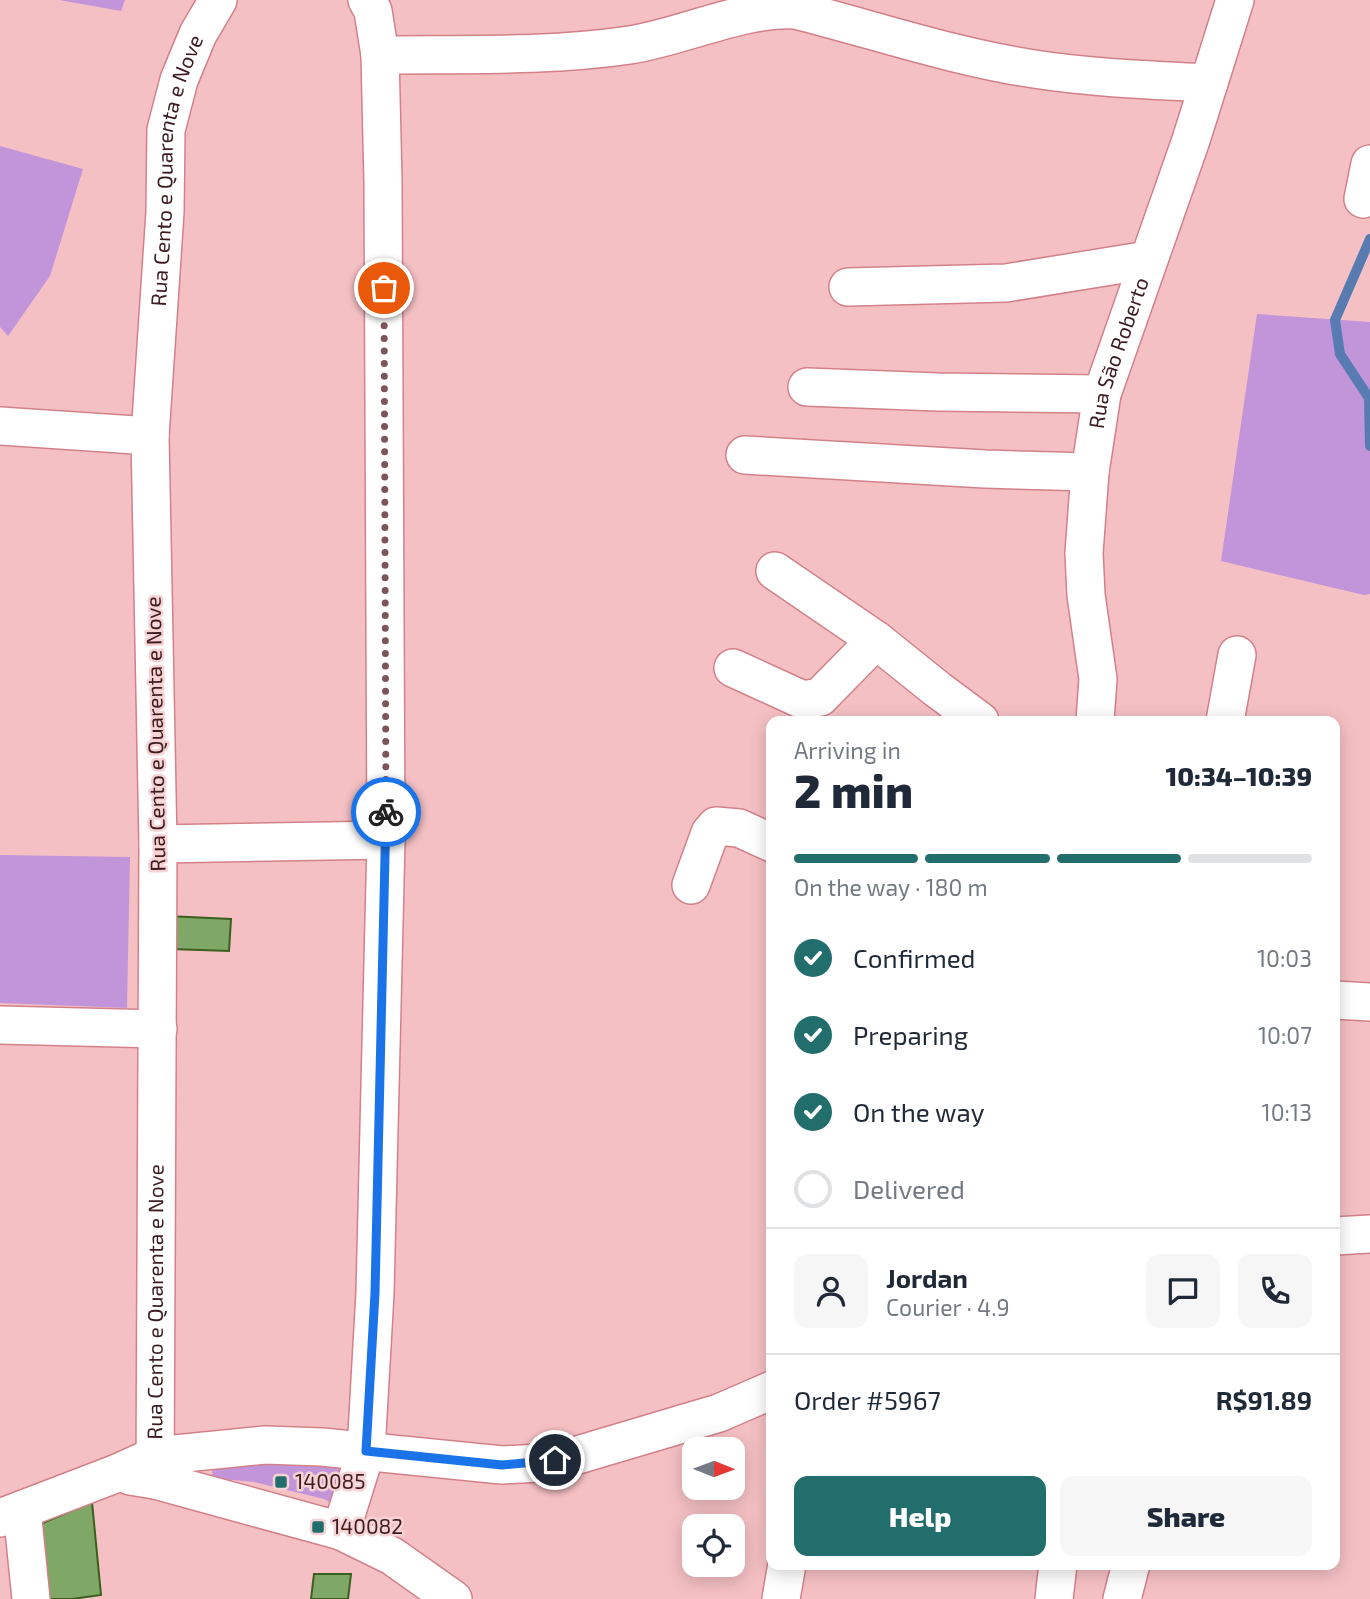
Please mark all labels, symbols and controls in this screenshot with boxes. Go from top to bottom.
street label: Rua Cento e Quarenta e Nove [145,31,207,307]
pin [354,258,414,318]
icon: bag [365,269,403,307]
street label: Rua São Roberto [1083,274,1153,430]
street label: Rua Cento e Quarenta e Nove [140,596,170,872]
text: Arriving in [794,736,901,764]
text: 10:34–10:39 [1165,760,1312,791]
text: 2 min [794,762,913,817]
courier [351,777,421,847]
icon: bike [367,793,405,831]
text: On the way · 180 m [794,873,988,901]
icon: check [794,939,832,977]
text: Confirmed [853,942,976,973]
text: 10:03 [1257,944,1312,972]
icon: check [794,1016,832,1054]
text: Preparing [853,1019,968,1050]
text: 10:07 [1258,1021,1312,1049]
icon: check [794,1093,832,1131]
text: On the way [853,1096,984,1127]
text: 10:13 [1262,1098,1312,1126]
street label: Rua Cento e Quarenta e Nove [141,1164,168,1440]
text: Delivered [853,1173,965,1204]
button: person [794,1254,868,1328]
button: chat [1146,1254,1220,1328]
button: phone [1238,1254,1312,1328]
text: Jordan [886,1262,968,1293]
text: Courier · 4.9 [886,1293,1010,1321]
text: Order #5967 [794,1384,941,1415]
text: R$91.89 [1216,1384,1312,1415]
pin [525,1430,585,1490]
north arrow [682,1437,746,1500]
map controls [682,1437,745,1577]
icon: home [536,1441,574,1479]
place label: 140085 [295,1468,366,1493]
marker: 140085 [273,1474,289,1490]
button: Help [794,1476,1046,1556]
button: Share [1060,1476,1312,1556]
place label: 140082 [332,1513,403,1538]
button: locate [682,1514,745,1577]
marker: 140082 [310,1519,326,1535]

